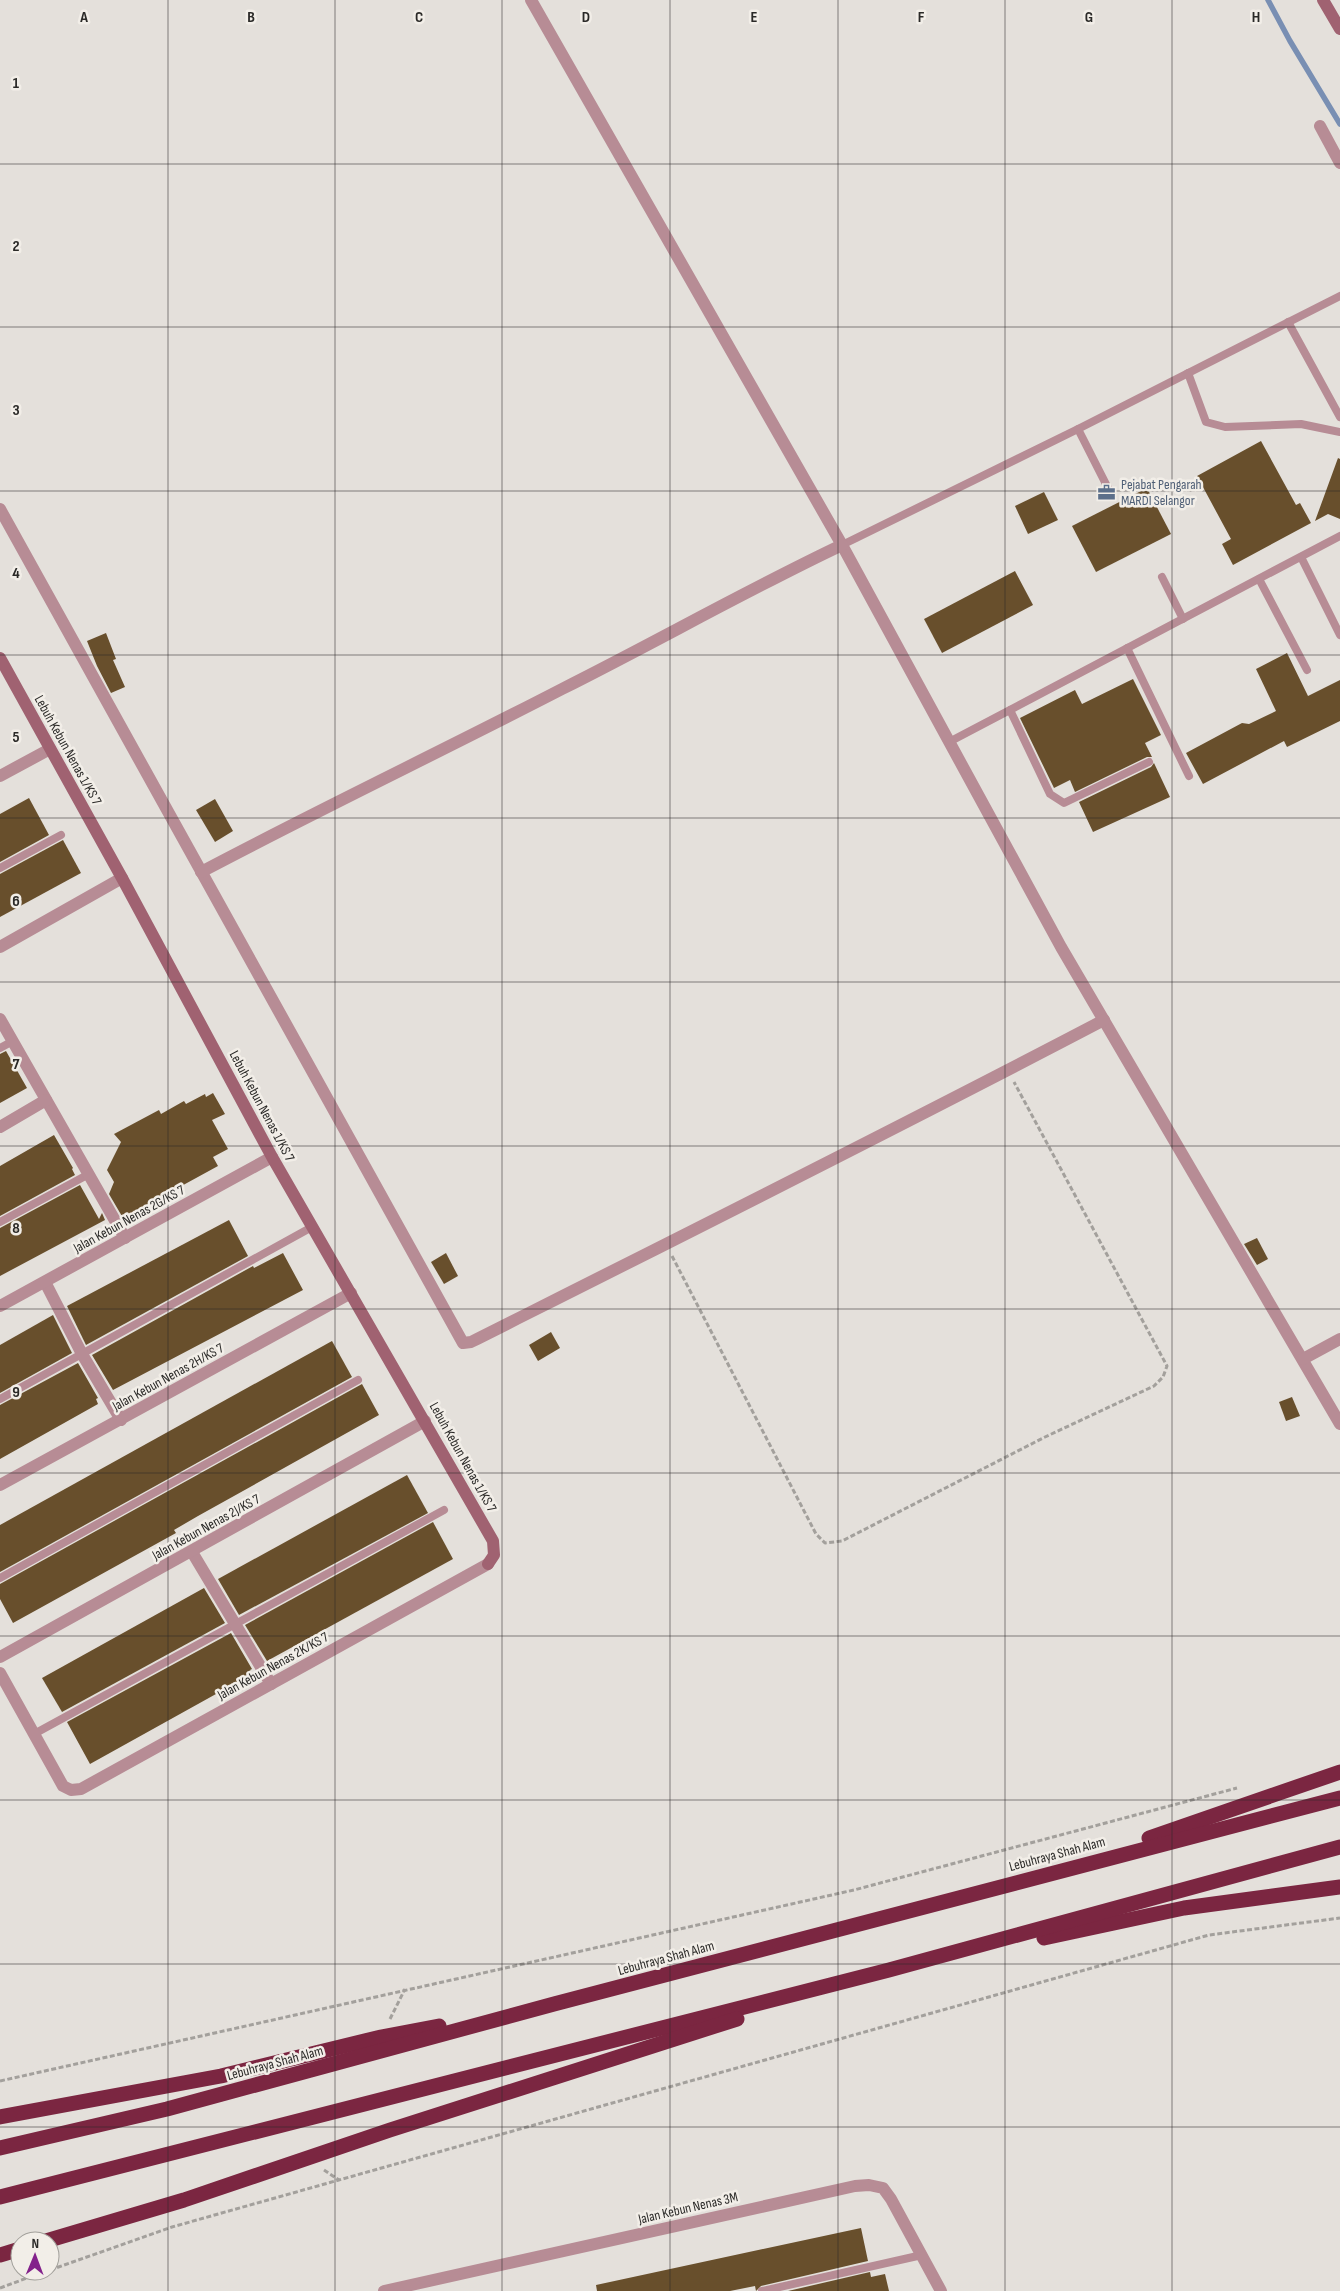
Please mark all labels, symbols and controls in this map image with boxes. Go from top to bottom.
text: A [79,8,88,27]
text: B [247,8,255,27]
text: C [415,8,423,27]
text: D [582,8,590,27]
text: E [751,8,758,27]
text: F [918,8,925,27]
text: G [1085,8,1093,27]
text: H [1252,8,1260,27]
text: 1 [13,74,20,93]
text: 2 [12,237,20,256]
text: 3 [12,401,20,420]
place label: Pejabat Pengarah MARDI Selangor [1121,476,1202,509]
office icon: Pejabat Pengarah MARDI Selangor [1097,482,1117,502]
text: 4 [12,564,20,583]
street label: Lebuh Kebun Nenas 1/KS 7 [31,692,105,808]
text: 5 [12,728,20,747]
text: 6 [12,892,20,911]
street label: Lebuh Kebun Nenas 1/KS 7 [226,1048,299,1165]
text: 7 [13,1055,20,1074]
street label: Jalan Kebun Nenas 2G/KS 7 [70,1181,188,1257]
text: 8 [12,1219,20,1238]
street label: Jalan Kebun Nenas 2H/KS 7 [109,1339,227,1415]
text: 9 [12,1383,20,1402]
street label: Lebuh Kebun Nenas 1/KS 7 [426,1399,500,1515]
street label: Jalan Kebun Nenas 2J/KS 7 [148,1490,263,1564]
street label: Jalan Kebun Nenas 2K/KS 7 [214,1628,332,1704]
street label: Lebuhraya Shah Alam [1007,1833,1107,1875]
street label: Lebuhraya Shah Alam [616,1937,716,1979]
street label: Lebuhraya Shah Alam [225,2042,325,2084]
street label: Jalan Kebun Nenas 3M [636,2188,739,2228]
north arrow [10,2231,60,2281]
text: N [31,2235,39,2252]

